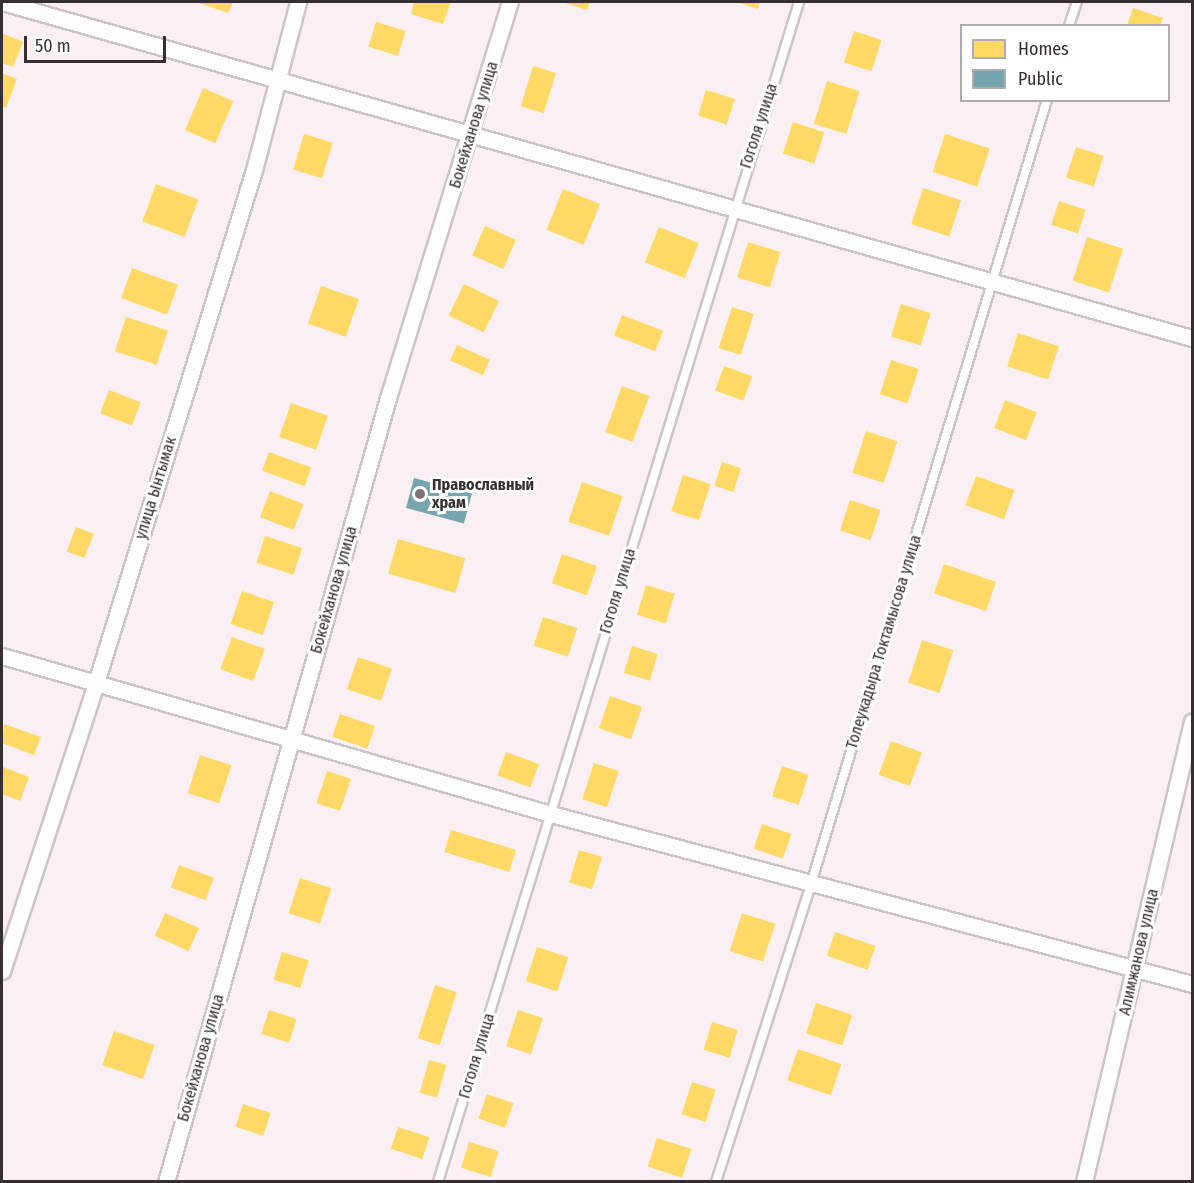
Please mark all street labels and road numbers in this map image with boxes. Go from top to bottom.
street label: Бокейханова улица [446,59,502,191]
street label: Гоголя улица [736,81,782,171]
street label: улица Ынтымак [131,434,181,542]
street label: Бокейханова улица [307,524,361,656]
street label: Толеукадыра Токтамысова улица [842,533,926,751]
street label: Гоголя улица [596,546,640,636]
street label: Алимжанова улица [1115,887,1163,1017]
street label: Бокейханова улица [174,992,228,1124]
street label: Гоголя улица [455,1011,499,1101]

